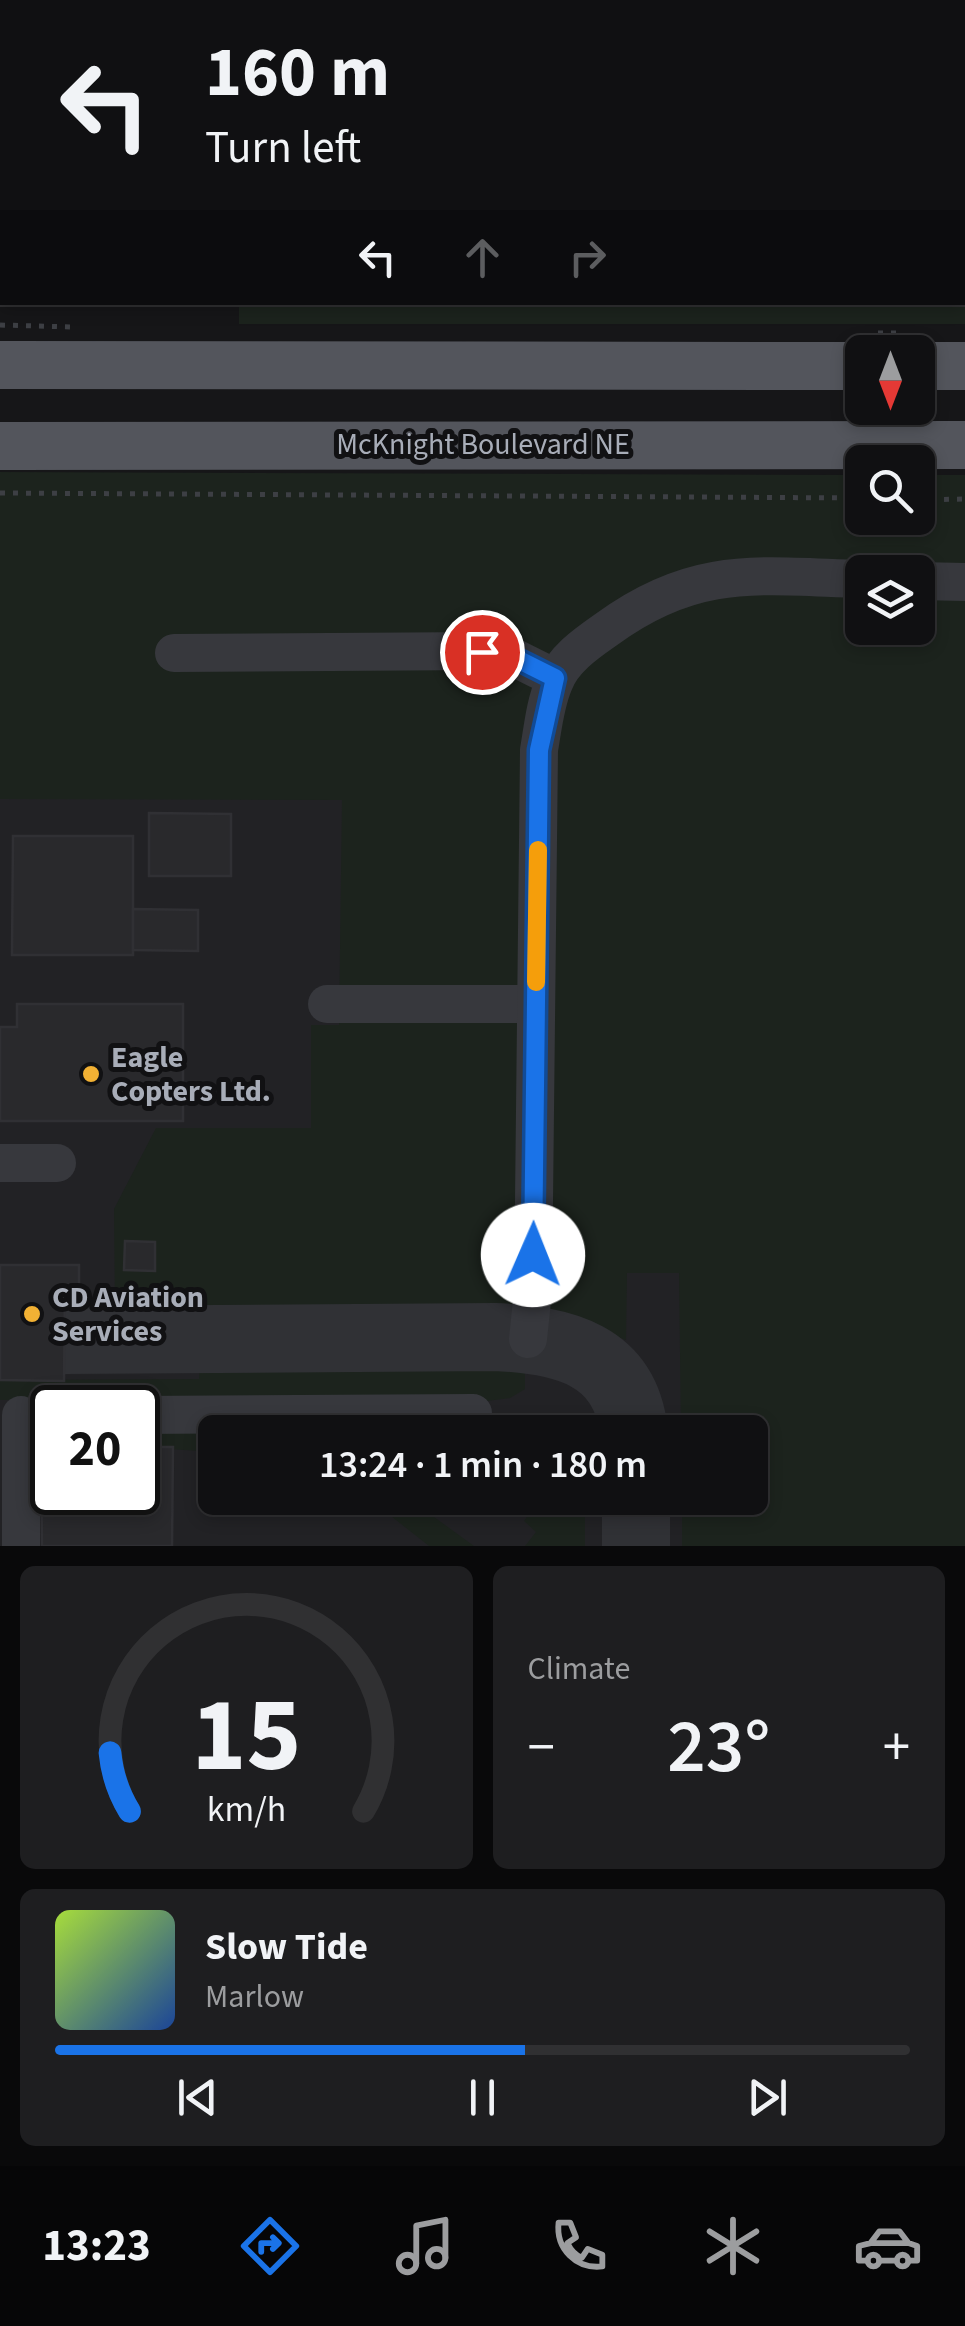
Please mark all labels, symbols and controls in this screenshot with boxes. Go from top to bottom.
text: 160 m [205,23,390,123]
icon: left [40,40,170,170]
text: Turn left [205,116,361,180]
icon: left [350,230,405,285]
icon: ahead [455,230,510,285]
icon: right [560,230,615,285]
north arrow [845,335,935,425]
map controls [845,335,935,645]
street label: McKnight Boulevard NE [336,423,630,466]
button: search [845,445,935,535]
button: layers [845,555,935,645]
pin [440,610,525,695]
icon: arrive [455,625,510,680]
place label: Eagle Copters Ltd. [111,1036,271,1113]
marker: Eagle Copters Ltd. [80,1063,102,1085]
position arrow [481,1203,585,1307]
place label: CD Aviation Services [52,1276,204,1353]
marker: CD Aviation Services [21,1303,43,1325]
speed limit sign: 20 [30,1385,160,1515]
text: 13:24 · 1 min · 180 m [319,1438,647,1492]
text: Climate [528,1646,630,1692]
text: 15 [191,1663,301,1811]
text: 23° [667,1694,770,1801]
text: − [528,1709,555,1787]
text: + [883,1709,910,1787]
text: km/h [207,1784,286,1835]
text: Slow Tide [205,1920,368,1974]
text: Marlow [205,1974,304,2020]
icon: previous [170,2070,225,2125]
icon: pause [455,2070,510,2125]
icon: next [740,2070,795,2125]
icon: directions [235,2211,305,2281]
icon: music [390,2211,460,2281]
icon: phone [544,2211,614,2281]
icon: climate [698,2211,768,2281]
icon: car [853,2211,923,2281]
text: 13:23 [42,2214,151,2278]

